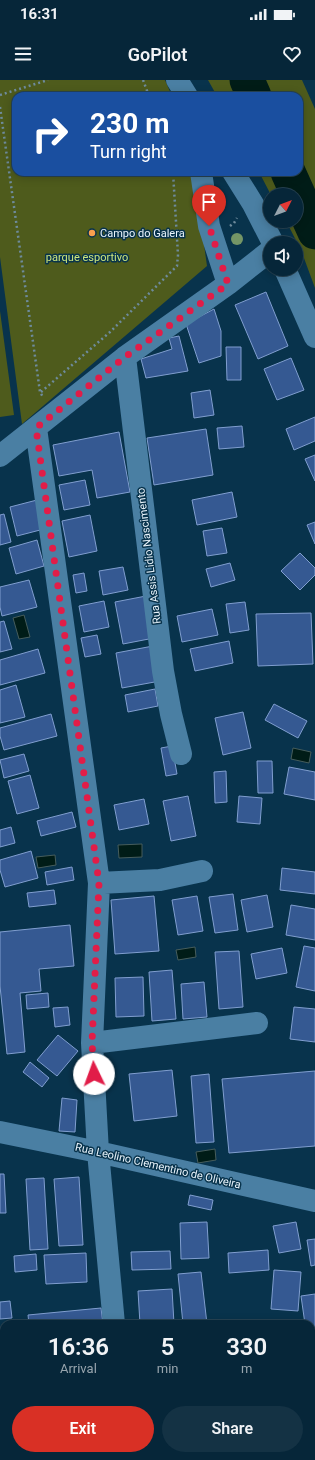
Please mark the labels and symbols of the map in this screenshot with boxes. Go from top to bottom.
pin [192,185,226,226]
north arrow [263,188,303,228]
place label: Campo do Galera [100,227,185,240]
marker: Campo do Galera [87,228,97,238]
park label: parque esportivo [46,251,128,264]
street label: Rua Assis Lidio Nascimento [134,487,164,625]
position arrow [73,1053,115,1095]
street label: Rua Leolino Clementino de Oliveira [74,1141,242,1191]

